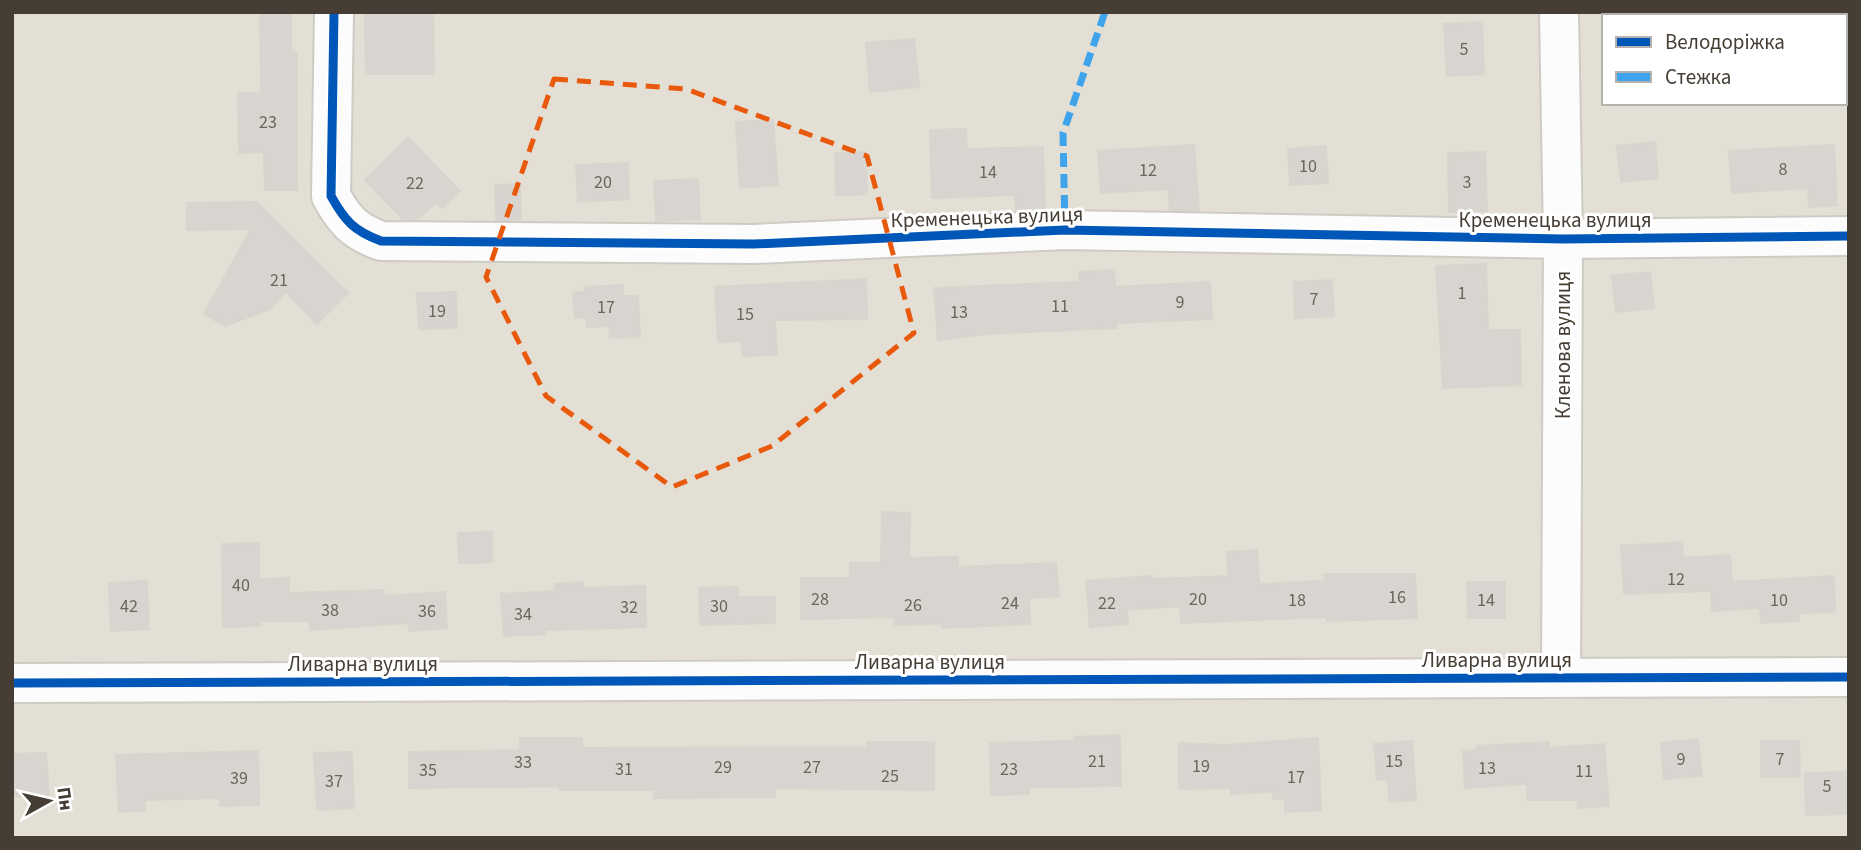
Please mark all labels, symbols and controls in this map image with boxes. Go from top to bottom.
legend [1602,14,1847,105]
text: Велодоріжка [1665,27,1785,57]
house number: 5 [1460,37,1469,62]
text: Стежка [1665,62,1731,92]
house number: 23 [259,110,277,135]
house number: 10 [1299,154,1317,179]
house number: 8 [1779,157,1788,182]
house number: 12 [1139,158,1157,183]
house number: 14 [979,160,997,185]
house number: 20 [594,170,612,195]
house number: 3 [1463,170,1472,195]
house number: 22 [406,171,424,196]
street label: Кременецька вулиця [890,199,1084,235]
street label: Кременецька вулиця [1459,205,1651,235]
house number: 21 [270,268,288,293]
street label: Кленова вулиця [1548,271,1578,419]
house number: 1 [1458,281,1466,306]
house number: 7 [1310,287,1319,312]
house number: 9 [1176,290,1185,315]
house number: 11 [1051,294,1069,319]
house number: 17 [597,295,615,320]
house number: 19 [428,299,446,324]
house number: 13 [950,300,968,325]
house number: 15 [736,302,754,327]
house number: 12 [1667,567,1685,592]
house number: 40 [232,573,250,598]
house number: 16 [1388,585,1406,610]
house number: 28 [811,587,829,612]
house number: 20 [1189,587,1207,612]
house number: 18 [1288,588,1306,613]
house number: 14 [1477,588,1495,613]
house number: 10 [1770,588,1788,613]
house number: 24 [1001,591,1019,616]
house number: 22 [1098,591,1116,616]
house number: 26 [904,593,922,618]
house number: 42 [120,594,138,619]
house number: 30 [710,594,728,619]
house number: 32 [620,595,638,620]
house number: 38 [321,598,339,623]
house number: 36 [418,599,436,624]
house number: 34 [514,602,532,627]
street label: Ливарна вулиця [1422,645,1572,675]
street label: Ливарна вулиця [855,647,1005,677]
street label: Ливарна вулиця [288,649,438,679]
house number: 9 [1677,747,1686,772]
house number: 7 [1776,747,1785,772]
house number: 21 [1088,749,1106,774]
house number: 15 [1385,749,1403,774]
house number: 33 [514,750,532,775]
house number: 19 [1192,754,1210,779]
house number: 29 [714,755,732,780]
house number: 27 [803,755,821,780]
house number: 13 [1478,756,1496,781]
house number: 31 [615,757,633,782]
house number: 23 [1000,757,1018,782]
house number: 35 [419,758,437,783]
house number: 11 [1575,759,1593,784]
house number: 25 [881,764,899,789]
house number: 17 [1287,765,1305,790]
north arrow [14,766,84,836]
house number: 39 [230,766,248,791]
house number: 37 [325,769,343,794]
house number: 5 [1823,774,1832,799]
text: Пн [49,785,79,812]

